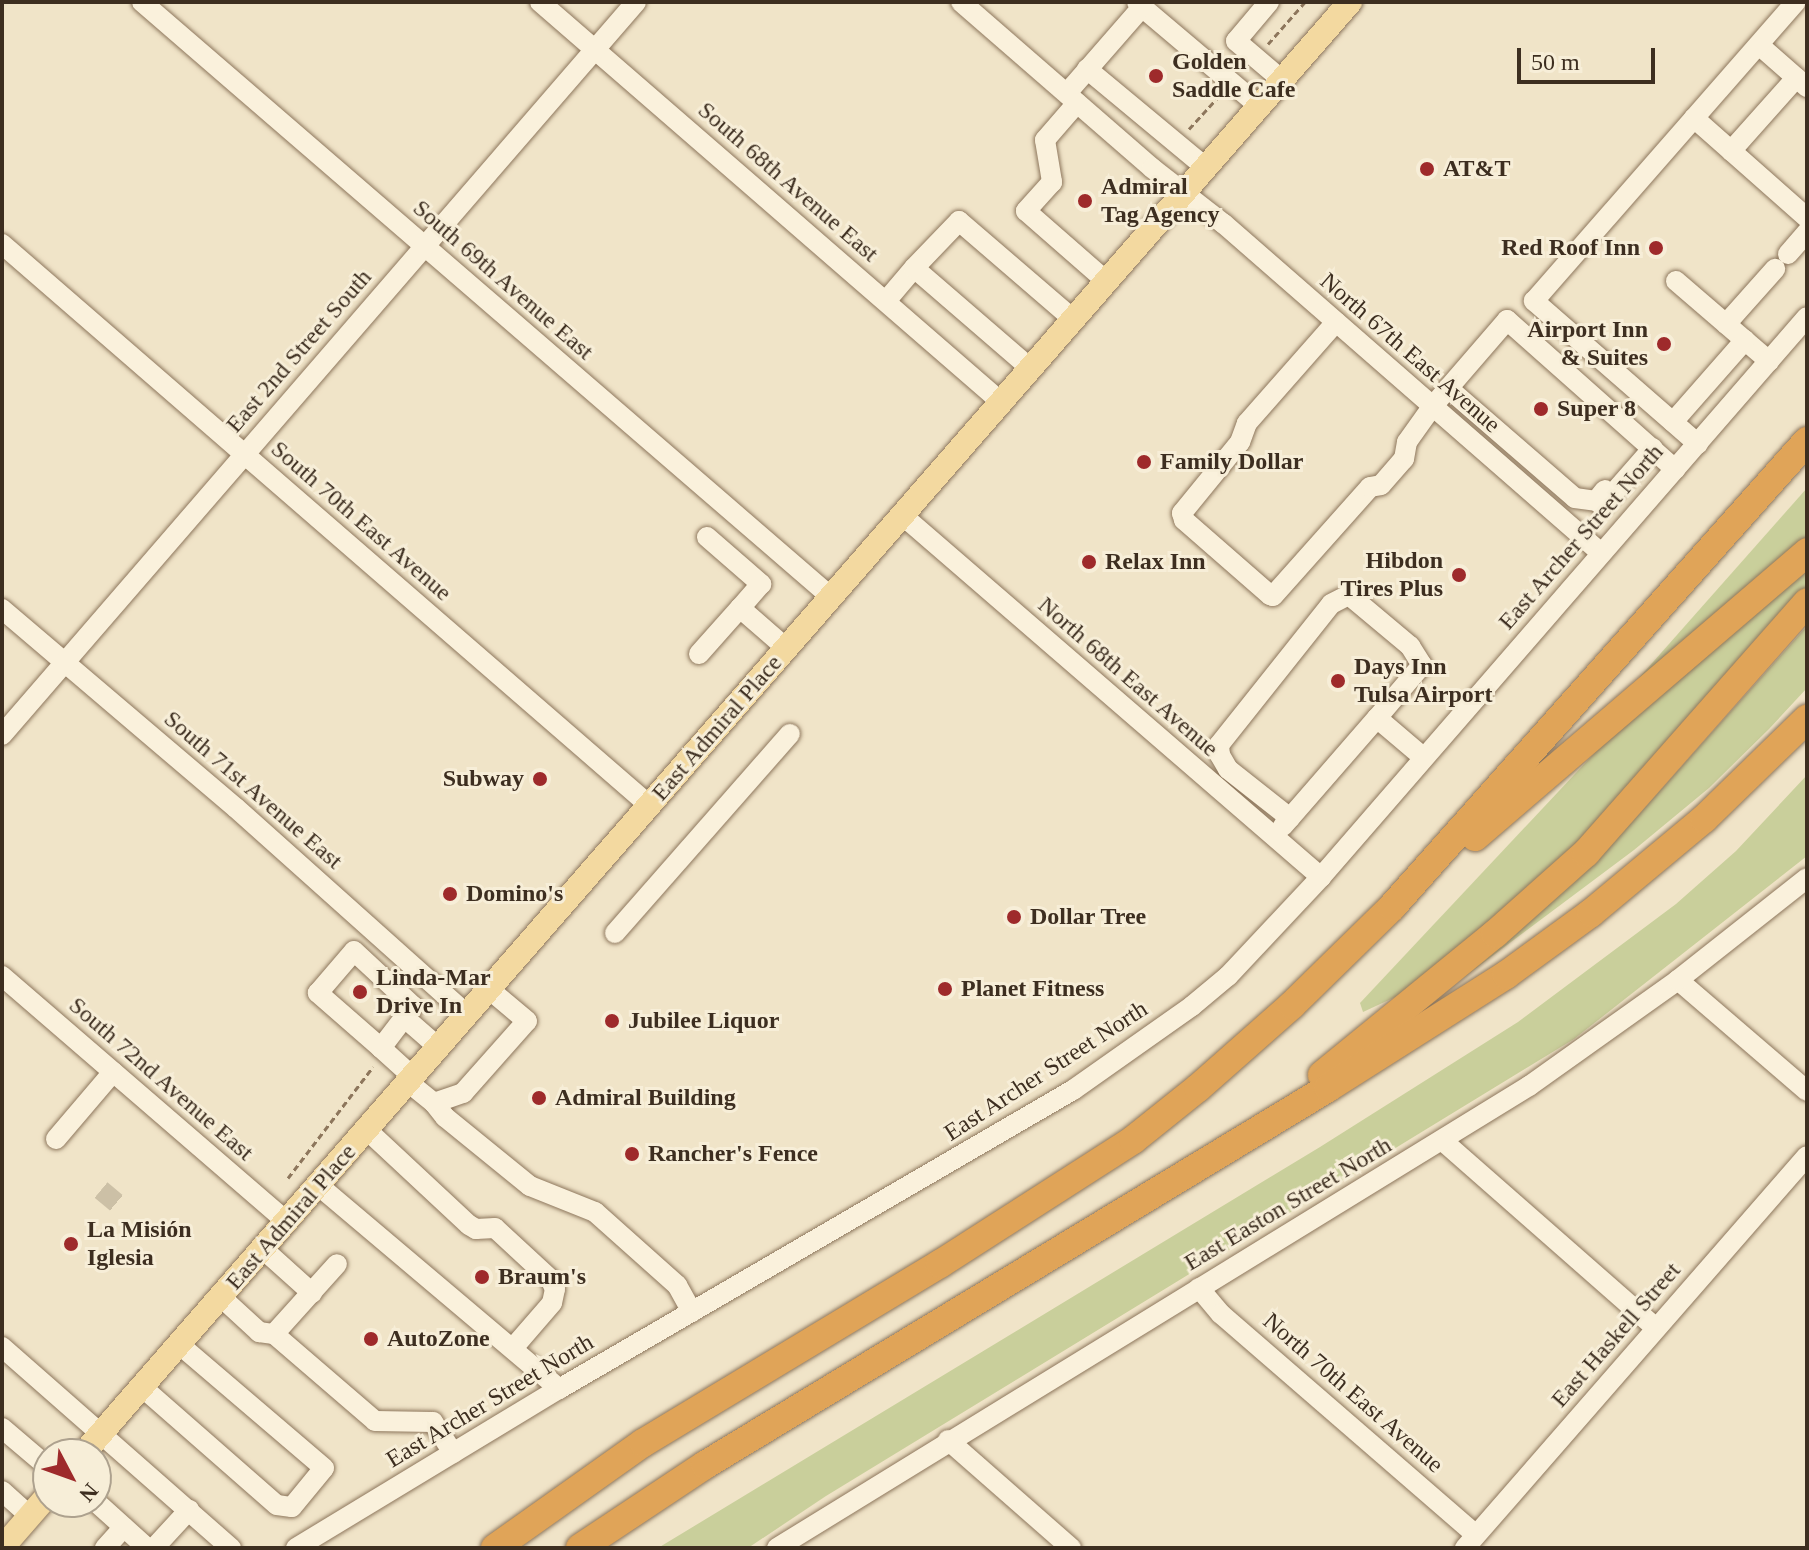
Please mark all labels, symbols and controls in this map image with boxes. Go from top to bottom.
scale bar [1521,32,1659,82]
place label: Golden Saddle Cafe [1172,48,1295,104]
text: 50 m [1531,49,1580,75]
marker: Golden Saddle Cafe [1147,67,1165,85]
street label: South 68th Avenue East [691,95,885,269]
place label: AT&T [1443,155,1511,183]
marker: AT&T [1418,160,1436,178]
place label: Admiral Tag Agency [1101,173,1221,229]
marker: Admiral Tag Agency [1076,192,1094,210]
street label: South 69th Avenue East [406,193,600,367]
place label: Red Roof Inn [1501,234,1640,262]
marker: Red Roof Inn [1647,239,1665,257]
street label: East 2nd Street South [220,263,378,439]
street label: North 67th East Avenue [1313,266,1507,440]
place label: Airport Inn & Suites [1527,316,1648,372]
marker: Airport Inn & Suites [1655,335,1673,353]
place label: Super 8 [1557,395,1636,423]
marker: Super 8 [1532,400,1550,418]
street label: South 70th East Avenue [264,434,458,608]
street label: East Archer Street North [1492,438,1670,636]
place label: Family Dollar [1160,448,1303,476]
marker: Family Dollar [1135,453,1153,471]
place label: Hibdon Tires Plus [1341,547,1443,603]
place label: Relax Inn [1105,548,1206,576]
marker: Relax Inn [1080,553,1098,571]
marker: Hibdon Tires Plus [1450,566,1468,584]
street label: North 68th East Avenue [1031,590,1225,764]
street label: East Admiral Place [645,649,789,807]
place label: Days Inn Tulsa Airport [1354,653,1494,709]
marker: Days Inn Tulsa Airport [1329,672,1347,690]
street label: South 71st Avenue East [157,704,349,876]
place label: Subway [443,765,524,793]
marker: Subway [531,770,549,788]
place label: Domino's [466,880,563,908]
marker: Domino's [441,885,459,903]
place label: Dollar Tree [1030,903,1147,931]
marker: Dollar Tree [1005,908,1023,926]
place label: Linda-Mar Drive In [376,964,491,1020]
place label: Planet Fitness [961,975,1104,1003]
marker: Planet Fitness [936,980,954,998]
marker: Linda-Mar Drive In [351,983,369,1001]
street label: South 72nd Avenue East [62,991,260,1167]
street label: East Archer Street North [938,994,1154,1148]
place label: Jubilee Liquor [628,1007,779,1035]
marker: Jubilee Liquor [603,1012,621,1030]
place label: Admiral Building [555,1084,736,1112]
marker: Admiral Building [530,1089,548,1107]
street label: East Easton Street North [1179,1131,1397,1277]
street label: East Admiral Place [219,1138,363,1296]
place label: Rancher's Fence [648,1140,818,1168]
marker: Rancher's Fence [623,1145,641,1163]
place label: La Misión Iglesia [87,1216,192,1272]
marker: La Misión Iglesia [62,1235,80,1253]
street label: East Haskell Street [1545,1257,1687,1413]
place label: Braum's [498,1263,586,1291]
marker: Braum's [473,1268,491,1286]
street label: North 70th East Avenue [1256,1306,1450,1480]
place label: AutoZone [387,1325,490,1353]
street label: East Archer Street North [381,1327,599,1475]
marker: AutoZone [362,1330,380,1348]
north arrow [32,1438,112,1518]
text: N [74,1479,104,1507]

